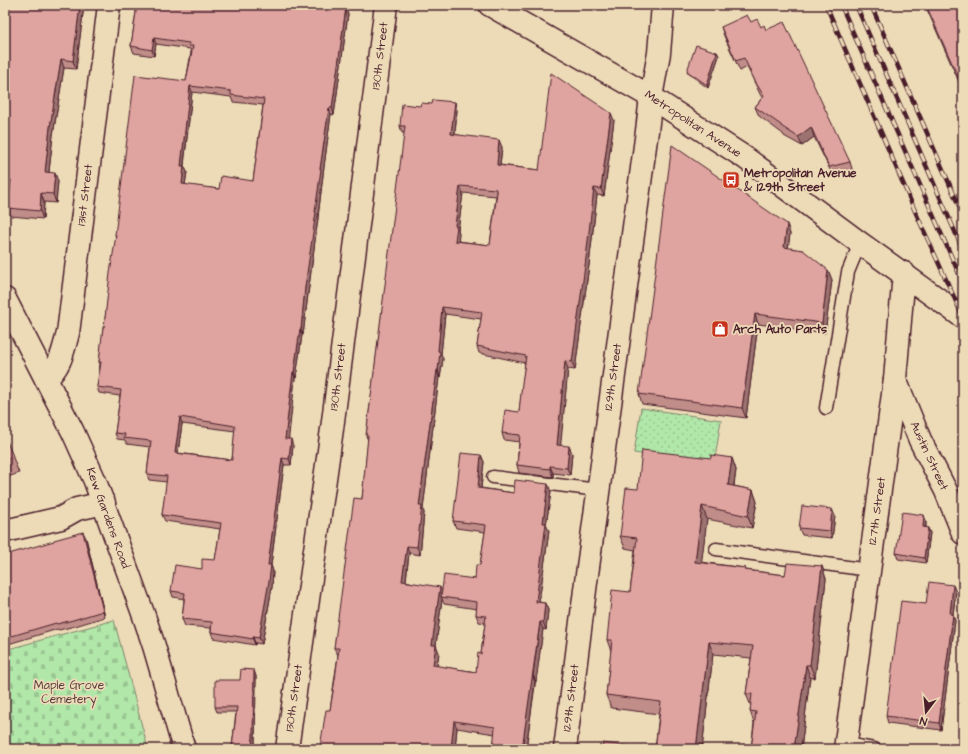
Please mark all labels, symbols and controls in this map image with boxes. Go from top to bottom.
street label: 130th Street [367,21,393,91]
street label: Metropolitan Avenue [641,86,745,162]
street label: 131st Street [73,163,97,227]
place label: Metropolitan Avenue & 129th Street [743,165,857,196]
bus stop icon: Metropolitan Avenue & 129th Street [721,170,741,190]
shop icon: Arch Auto Parts [710,319,730,339]
place label: Arch Auto Parts [733,321,827,338]
street label: 130th Street [325,342,351,412]
street label: 129th Street [600,342,626,412]
street label: Austin Street [906,419,952,493]
street label: Kew Gardens Road [82,465,134,571]
street label: 127th Street [864,476,890,546]
street label: 130th Street [281,663,307,733]
street label: 129th Street [558,663,584,733]
park label: Maple Grove Cemetery [34,677,105,709]
north arrow [906,692,946,732]
text: N [918,713,929,729]

